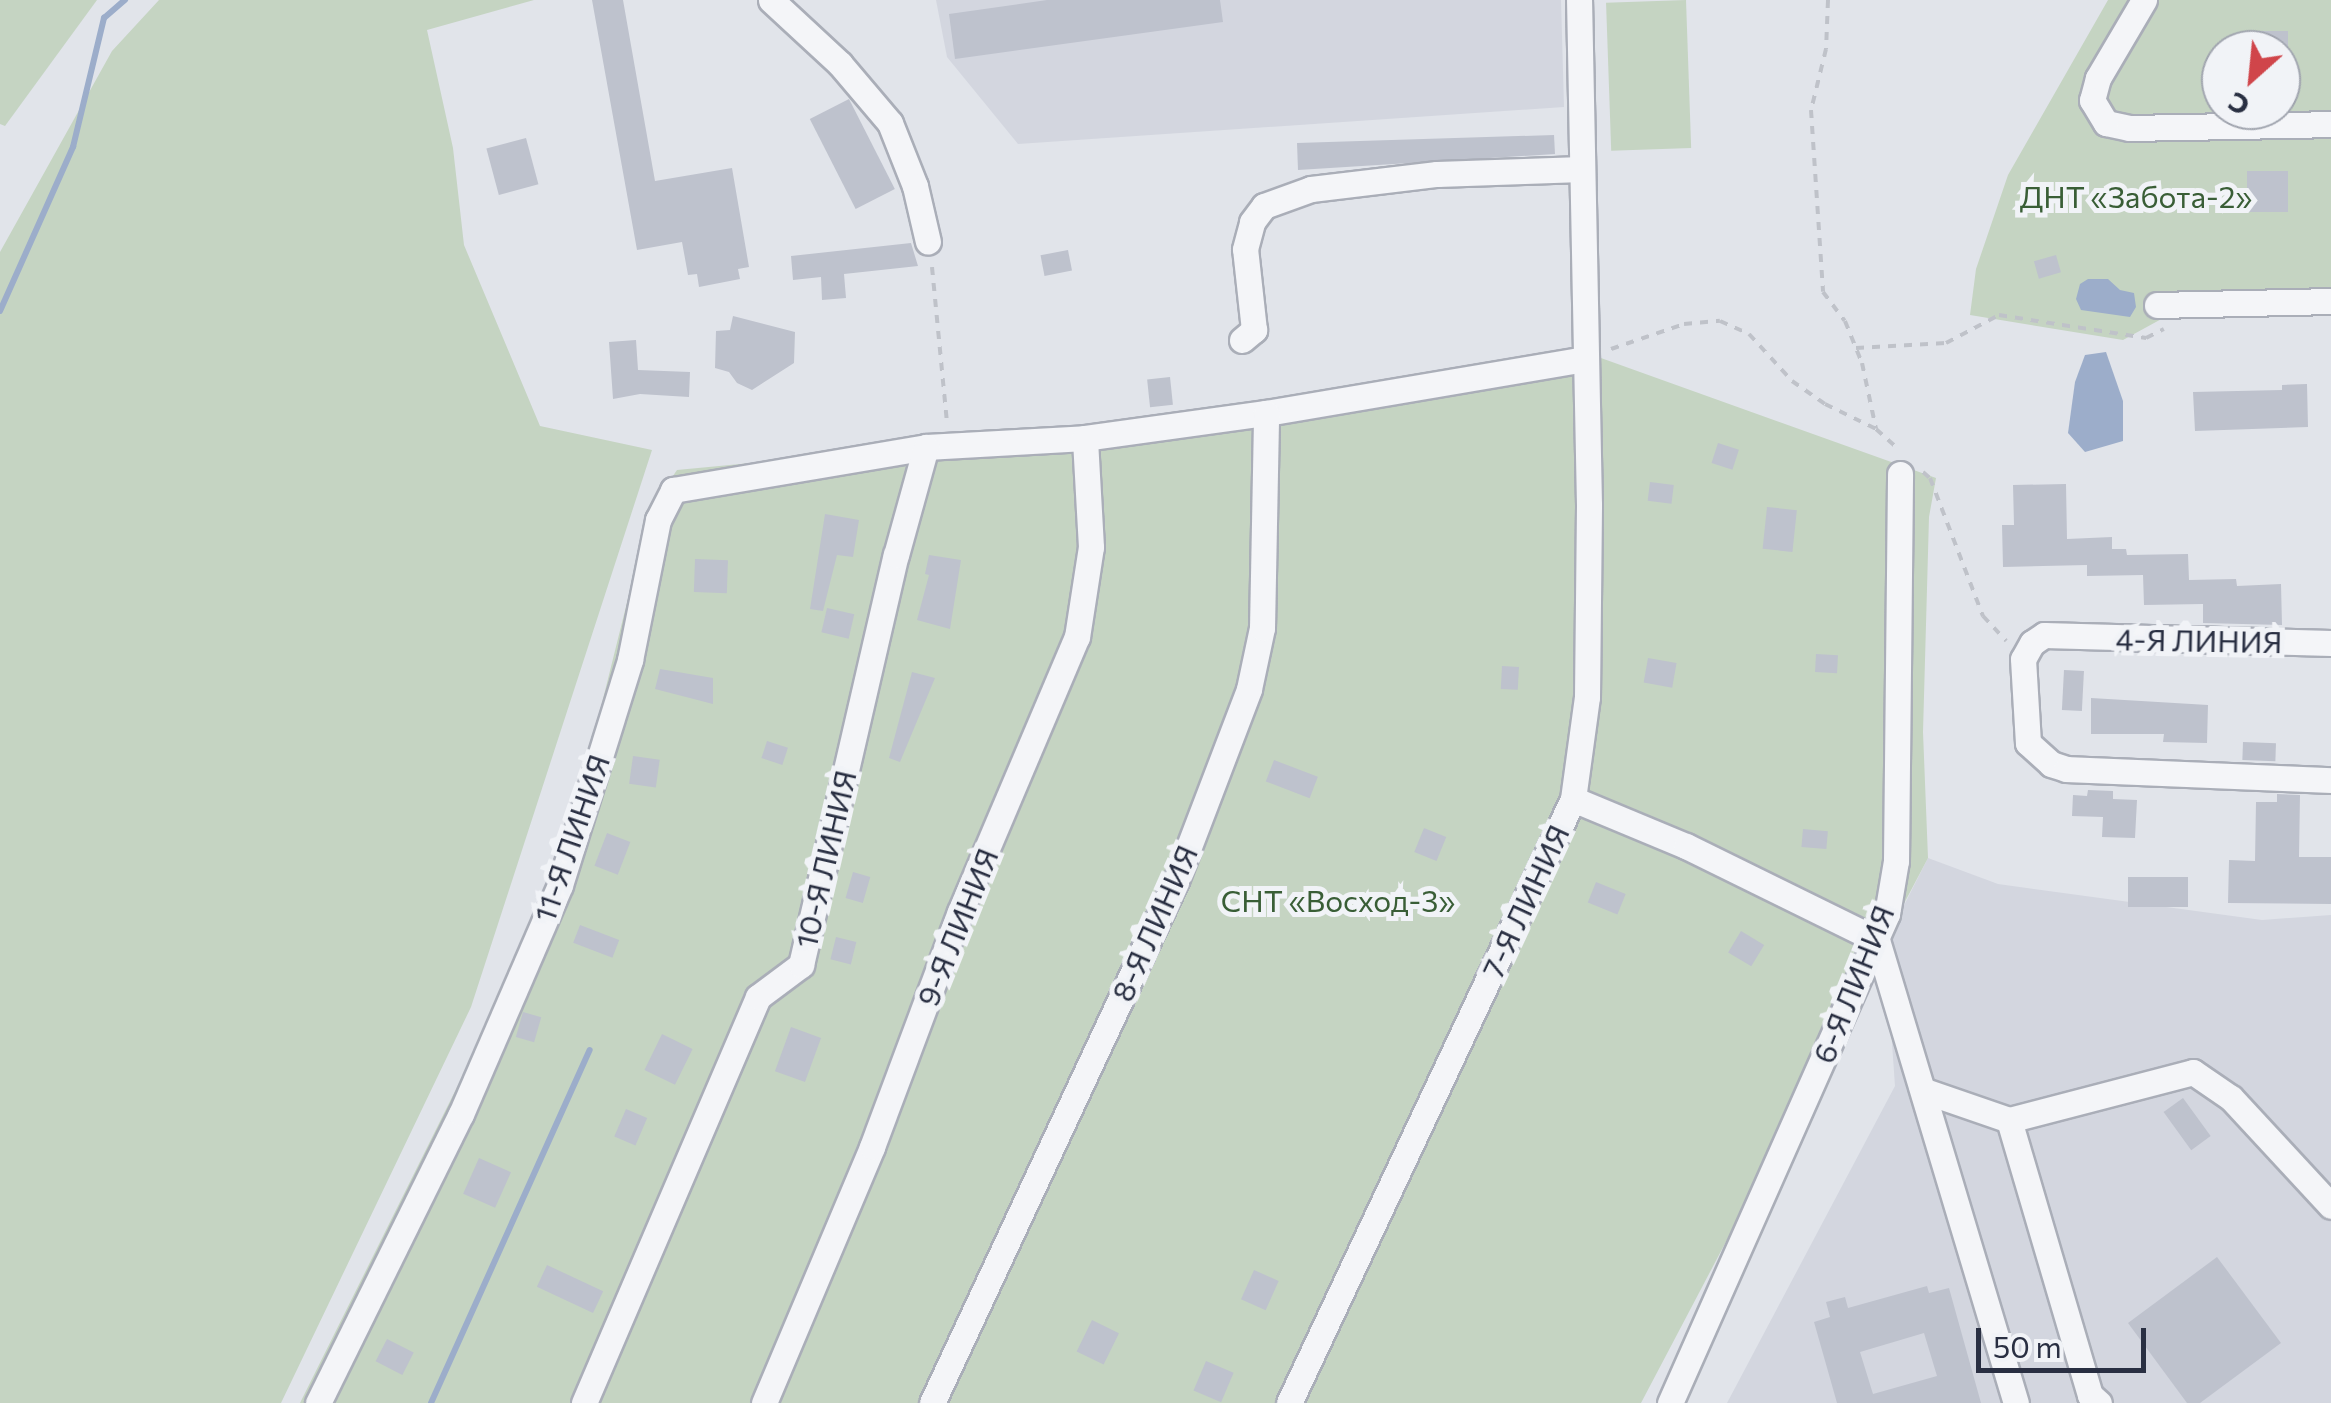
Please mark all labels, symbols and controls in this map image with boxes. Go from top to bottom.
north arrow [2201,30,2301,130]
text: С [2222,85,2255,124]
park label: ДНТ «Забота-2» [2020,178,2252,214]
street label: 4-Я ЛИНИЯ [2115,621,2283,659]
street label: 11-Я ЛИНИЯ [526,750,616,926]
street label: 10-Я ЛИНИЯ [787,767,863,951]
street label: 7-Я ЛИНИЯ [1474,819,1576,983]
street label: 8-Я ЛИНИЯ [1104,839,1204,1007]
street label: 9-Я ЛИНИЯ [909,843,1005,1011]
park label: СНТ «Восход-3» [1221,882,1455,918]
street label: 6-Я ЛИНИЯ [1805,900,1901,1068]
scale bar [1981,1308,2151,1370]
text: 50 m [1993,1327,2062,1364]

